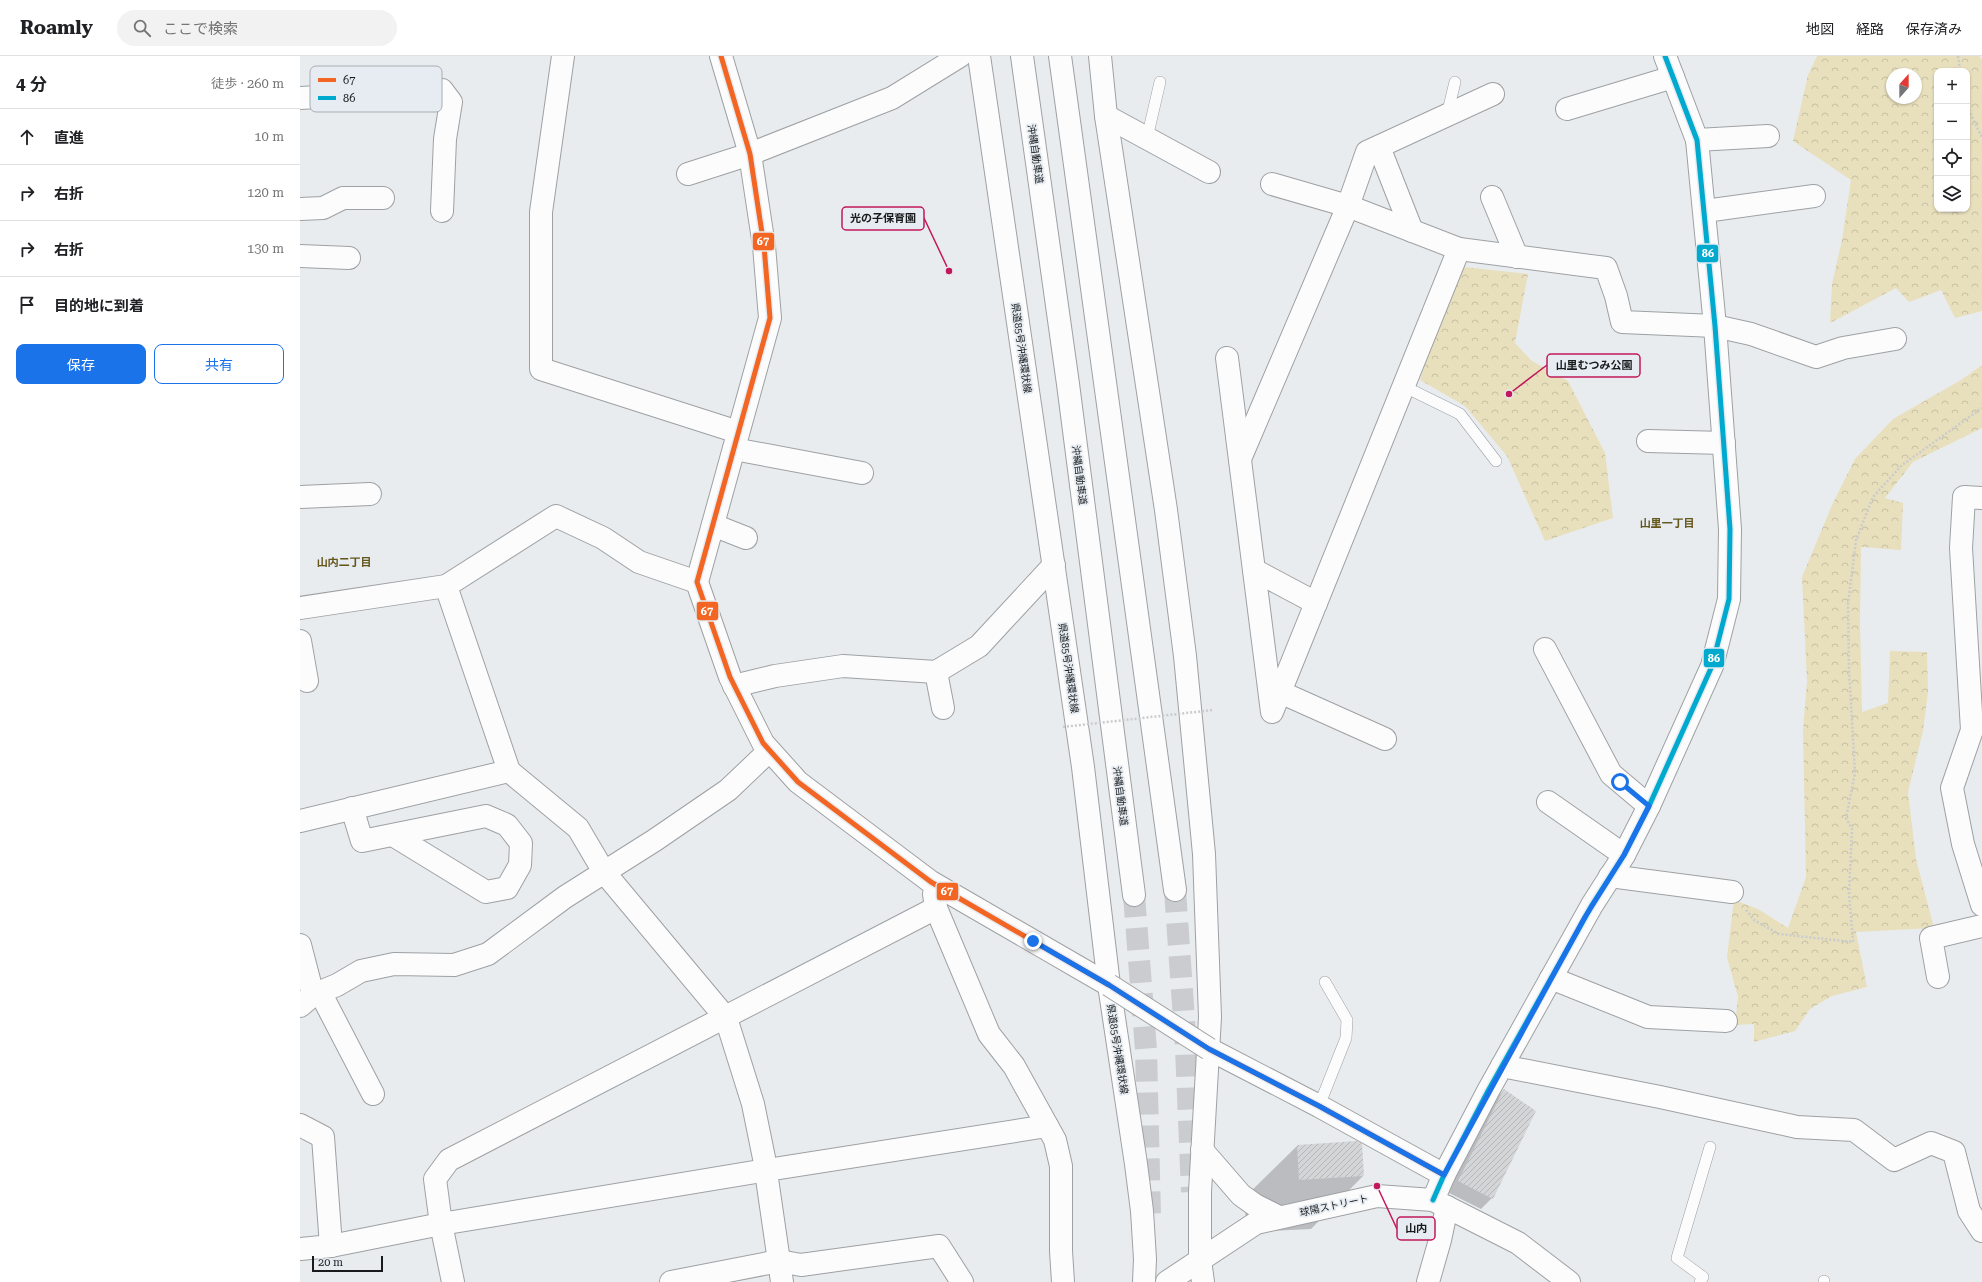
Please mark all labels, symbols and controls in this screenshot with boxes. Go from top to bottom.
search box [117,10,397,46]
text: Roamly [20,16,93,39]
icon: search [131,17,153,39]
text: ここで検索 [163,20,238,38]
text: 地図 [1806,21,1834,37]
text: 経路 [1856,21,1884,37]
text: 保存済み [1906,21,1962,37]
legend [310,66,442,112]
north arrow [1886,68,1922,104]
map controls [1934,68,1970,212]
button: + [1934,68,1970,104]
text: 4 分 [16,74,47,94]
text: 67 [343,74,355,87]
text: 徒歩 · 260 m [211,76,284,91]
text: 86 [343,92,355,105]
button: − [1934,104,1970,140]
street label: 沖縄自動車道 [1026,124,1045,185]
icon: ahead [16,126,38,148]
text: 直進 [54,129,84,147]
text: 10 m [254,129,284,144]
button: locate [1934,140,1970,176]
button: layers [1934,176,1970,212]
icon: right [16,182,38,204]
text: 右折 [54,185,84,203]
text: 120 m [247,185,284,200]
callout: 光の子保育園 [842,207,924,230]
text: 光の子保育園 [850,212,916,225]
line badge: 67 [752,232,775,251]
text: 67 [757,235,769,248]
icon: right [16,238,38,260]
text: 右折 [54,241,84,259]
text: 130 m [247,241,284,256]
line badge: 86 [1696,244,1719,263]
text: 86 [1702,247,1714,260]
icon: arrive [16,294,38,316]
text: 目的地に到着 [54,297,144,315]
street label: 県道85号沖縄環状線 [1010,302,1033,394]
button: 保存 [16,344,146,384]
button: 共有 [154,344,284,384]
callout: 山里むつみ公園 [1547,354,1640,377]
text: 山里むつみ公園 [1556,359,1633,372]
street label: 沖縄自動車道 [1070,445,1089,506]
district label: 山里一丁目 [1640,517,1695,530]
district label: 山内二丁目 [317,556,372,569]
line badge: 67 [696,601,719,621]
text: 67 [701,605,713,618]
street label: 県道85号沖縄環状線 [1057,622,1080,714]
line badge: 86 [1703,648,1725,668]
text: 86 [1708,652,1720,665]
street label: 沖縄自動車道 [1111,766,1130,827]
route start [1611,773,1629,791]
line badge: 67 [936,882,959,901]
text: 67 [941,885,953,898]
route end [1024,932,1042,950]
street label: 県道85号沖縄環状線 [1105,1003,1130,1095]
street label: 球陽ストリート [1299,1193,1369,1218]
callout: 山内 [1397,1217,1435,1240]
text: 山内 [1405,1222,1427,1235]
scale bar [312,1254,383,1273]
text: 20 m [318,1256,343,1269]

